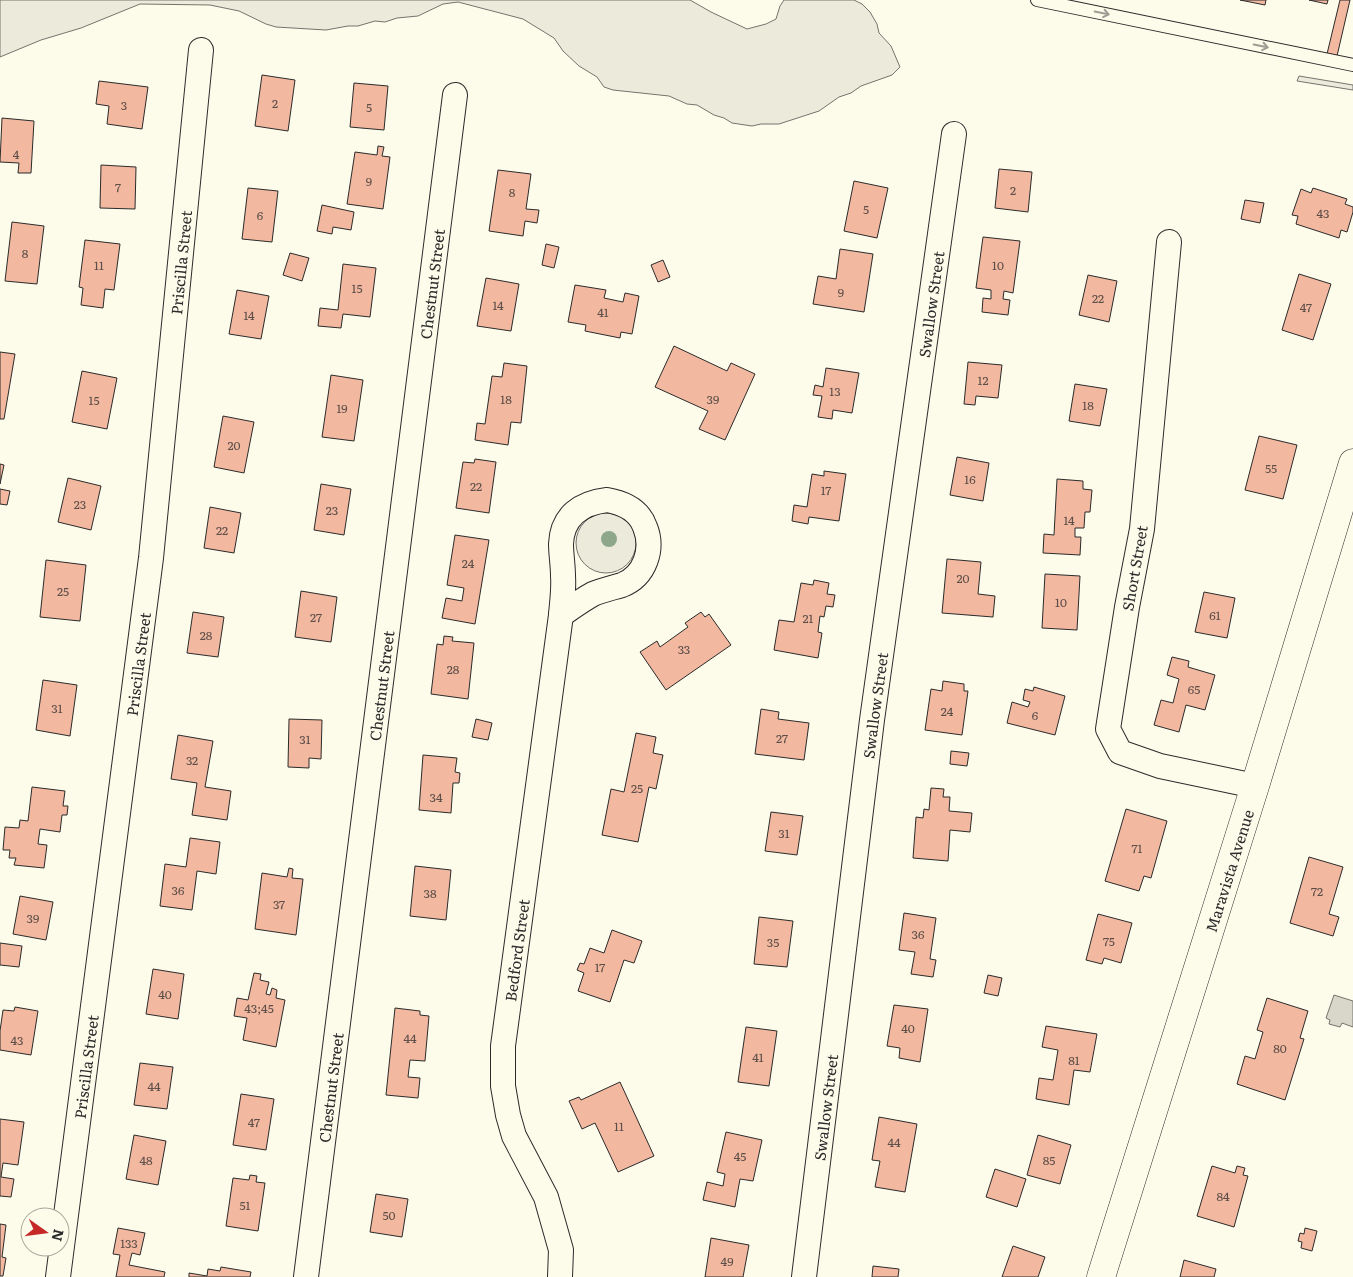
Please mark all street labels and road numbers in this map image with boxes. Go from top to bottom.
street label: Priscilla Street [164,209,197,316]
street label: Chestnut Street [413,227,450,340]
street label: Swallow Street [911,250,949,359]
street label: Short Street [1115,523,1153,613]
street label: Priscilla Street [119,611,155,717]
street label: Chestnut Street [362,629,399,742]
street label: Swallow Street [856,651,893,760]
street label: Maravista Avenue [1198,806,1259,935]
street label: Bedford Street [498,897,534,1003]
street label: Priscilla Street [67,1013,103,1120]
street label: Chestnut Street [312,1031,348,1144]
street label: Swallow Street [807,1053,843,1162]

